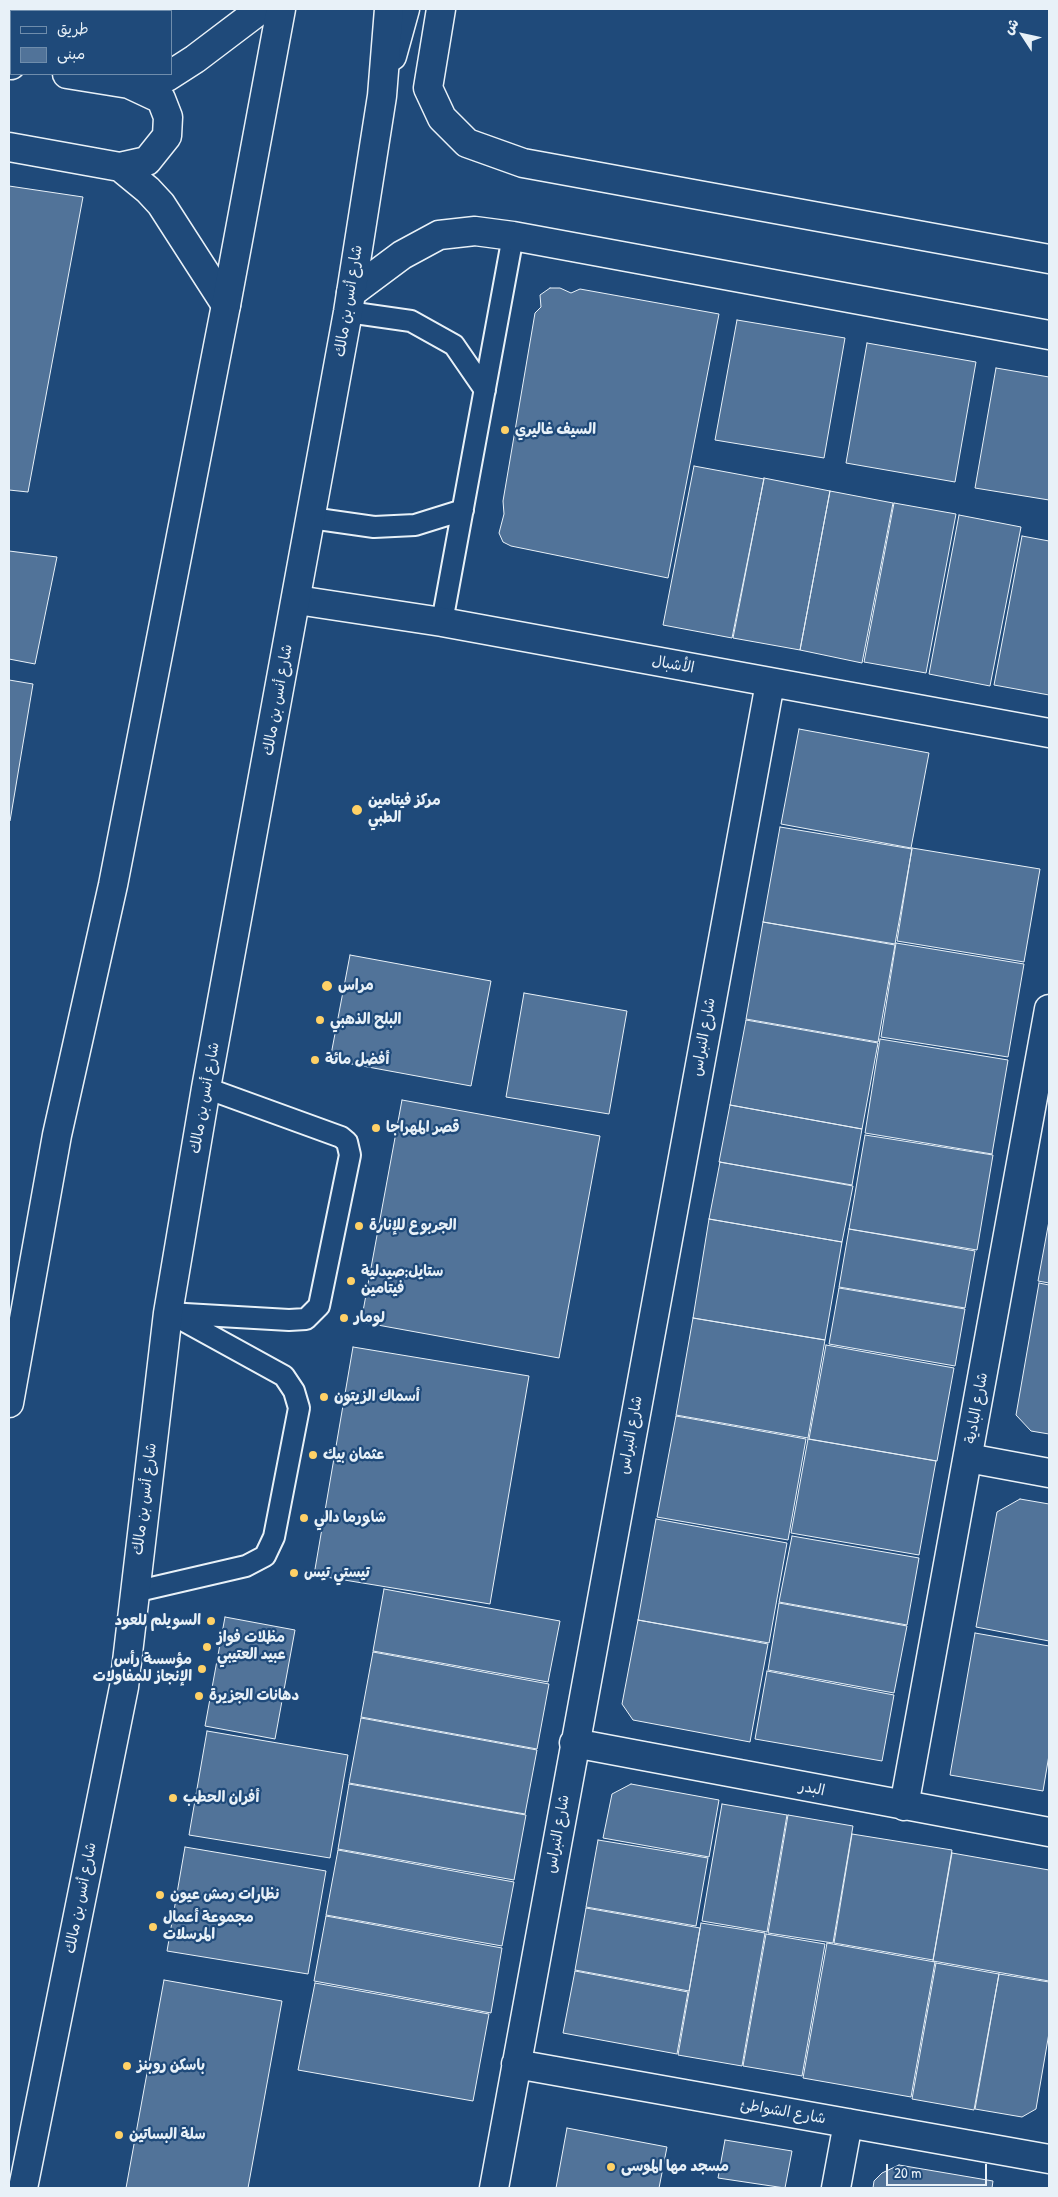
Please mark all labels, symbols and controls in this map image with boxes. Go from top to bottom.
legend [10,10,172,75]
north arrow [998,10,1048,60]
text: ش [998,14,1023,38]
text: طريق [57,18,89,39]
text: مبنى [57,43,85,64]
street label: شارع أنس بن مالك [331,244,367,358]
place label: السيف غاليري [515,421,596,439]
marker: السيف غاليري [499,424,511,436]
street label: شارع أنس بن مالك [259,643,297,757]
street label: الأشبال [650,652,696,678]
place label: مركز فيتامين الطبي [368,792,441,827]
marker: مركز فيتامين الطبي [350,803,364,817]
place label: مراس [338,977,374,995]
marker: مراس [320,979,334,993]
street label: شارع النبراس [688,996,720,1078]
place label: البلح الذهبي [330,1011,401,1029]
marker: البلح الذهبي [314,1014,326,1026]
street label: شارع أنس بن مالك [186,1041,224,1155]
place label: أفضل مائة [325,1051,389,1069]
marker: أفضل مائة [309,1054,321,1066]
place label: قصر المهراجا [386,1119,460,1137]
marker: قصر المهراجا [370,1122,382,1134]
place label: الجربوع للإنارة [369,1217,457,1235]
marker: الجربوع للإنارة [353,1220,365,1232]
place label: ستايل;صيدلية فيتامين [361,1263,443,1298]
marker: ستايل;صيدلية فيتامين [345,1275,357,1287]
place label: لومار [354,1309,385,1327]
marker: لومار [338,1312,350,1324]
street label: شارع البادية [962,1371,992,1445]
place label: أسماك الزيتون [334,1388,420,1406]
marker: أسماك الزيتون [318,1391,330,1403]
street label: شارع النبراس [615,1394,647,1476]
street label: شارع أنس بن مالك [129,1442,161,1556]
place label: عثمان بيك [323,1446,384,1464]
marker: عثمان بيك [307,1449,319,1461]
place label: شاورما دالي [314,1509,386,1527]
marker: شاورما دالي [298,1512,310,1524]
place label: تيستي تيس [304,1564,370,1582]
marker: تيستي تيس [288,1567,300,1579]
place label: السويلم للعود [115,1612,201,1630]
marker: السويلم للعود [205,1615,217,1627]
place label: مظلات فواز عبيد العتيبي [217,1629,285,1664]
marker: مظلات فواز عبيد العتيبي [201,1641,213,1653]
place label: مؤسسة رأس الإنجاز للمفاولات [93,1651,192,1686]
marker: مؤسسة رأس الإنجاز للمفاولات [196,1663,208,1675]
place label: دهانات الجزيرة [209,1687,299,1705]
marker: دهانات الجزيرة [193,1690,205,1702]
street label: البدر [798,1778,826,1800]
place label: أفران الحطب [183,1789,259,1807]
marker: أفران الحطب [167,1792,179,1804]
street label: شارع النبراس [542,1793,574,1875]
street label: شارع أنس بن مالك [61,1841,101,1955]
place label: نظارات رمش عيون [170,1886,279,1904]
marker: نظارات رمش عيون [154,1889,166,1901]
place label: مجموعة أعمال المرسلات [163,1909,254,1944]
marker: مجموعة أعمال المرسلات [147,1921,159,1933]
place label: باسكن روبنز [137,2057,205,2075]
marker: باسكن روبنز [121,2060,133,2072]
street label: شارع الشواطئ [739,2096,827,2128]
place label: سلة البساتين [129,2126,206,2144]
marker: سلة البساتين [113,2129,125,2141]
scale bar [888,2154,989,2186]
place label: مسجد مها الموسى [621,2158,729,2176]
marker: مسجد مها الموسى [605,2161,617,2173]
text: 20 m [894,2162,921,2183]

